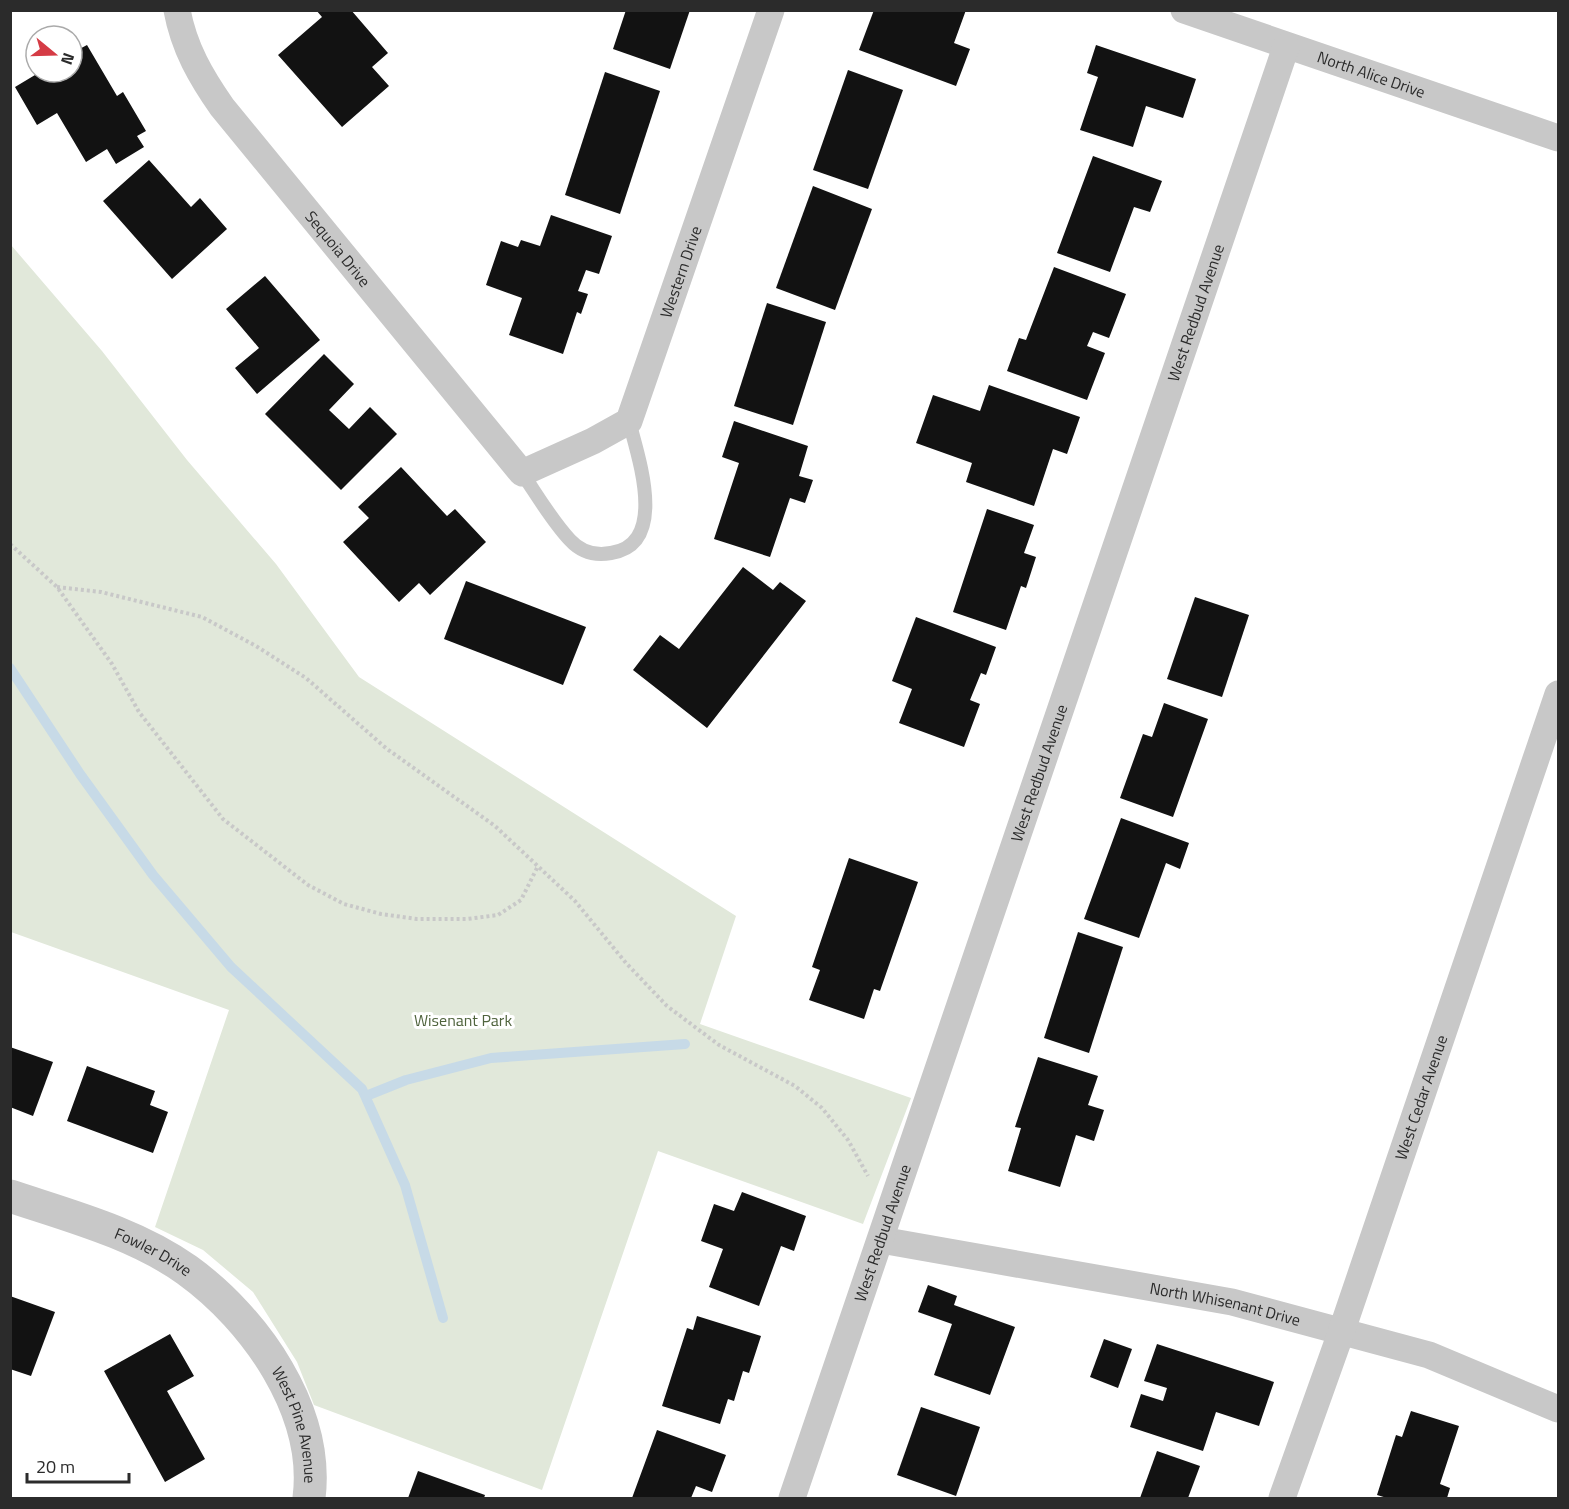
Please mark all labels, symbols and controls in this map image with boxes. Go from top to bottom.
north arrow [24,24,84,84]
street label: North Alice Drive [1314,44,1429,104]
text: N [55,50,81,68]
street label: Sequoia Drive [300,205,377,292]
street label: Western Drive [654,223,708,321]
street label: West Redbud Avenue [1161,241,1230,385]
street label: West Redbud Avenue [1004,701,1073,845]
park label: Wisenant Park [414,1008,512,1032]
street label: West Cedar Avenue [1389,1032,1453,1163]
street label: West Redbud Avenue [848,1161,917,1305]
street label: Fowler Drive [111,1221,197,1282]
street label: North Whisenant Drive [1148,1276,1303,1332]
street label: West Pine Avenue [266,1362,322,1483]
scale bar [27,1446,129,1484]
text: 20 m [36,1453,75,1480]

